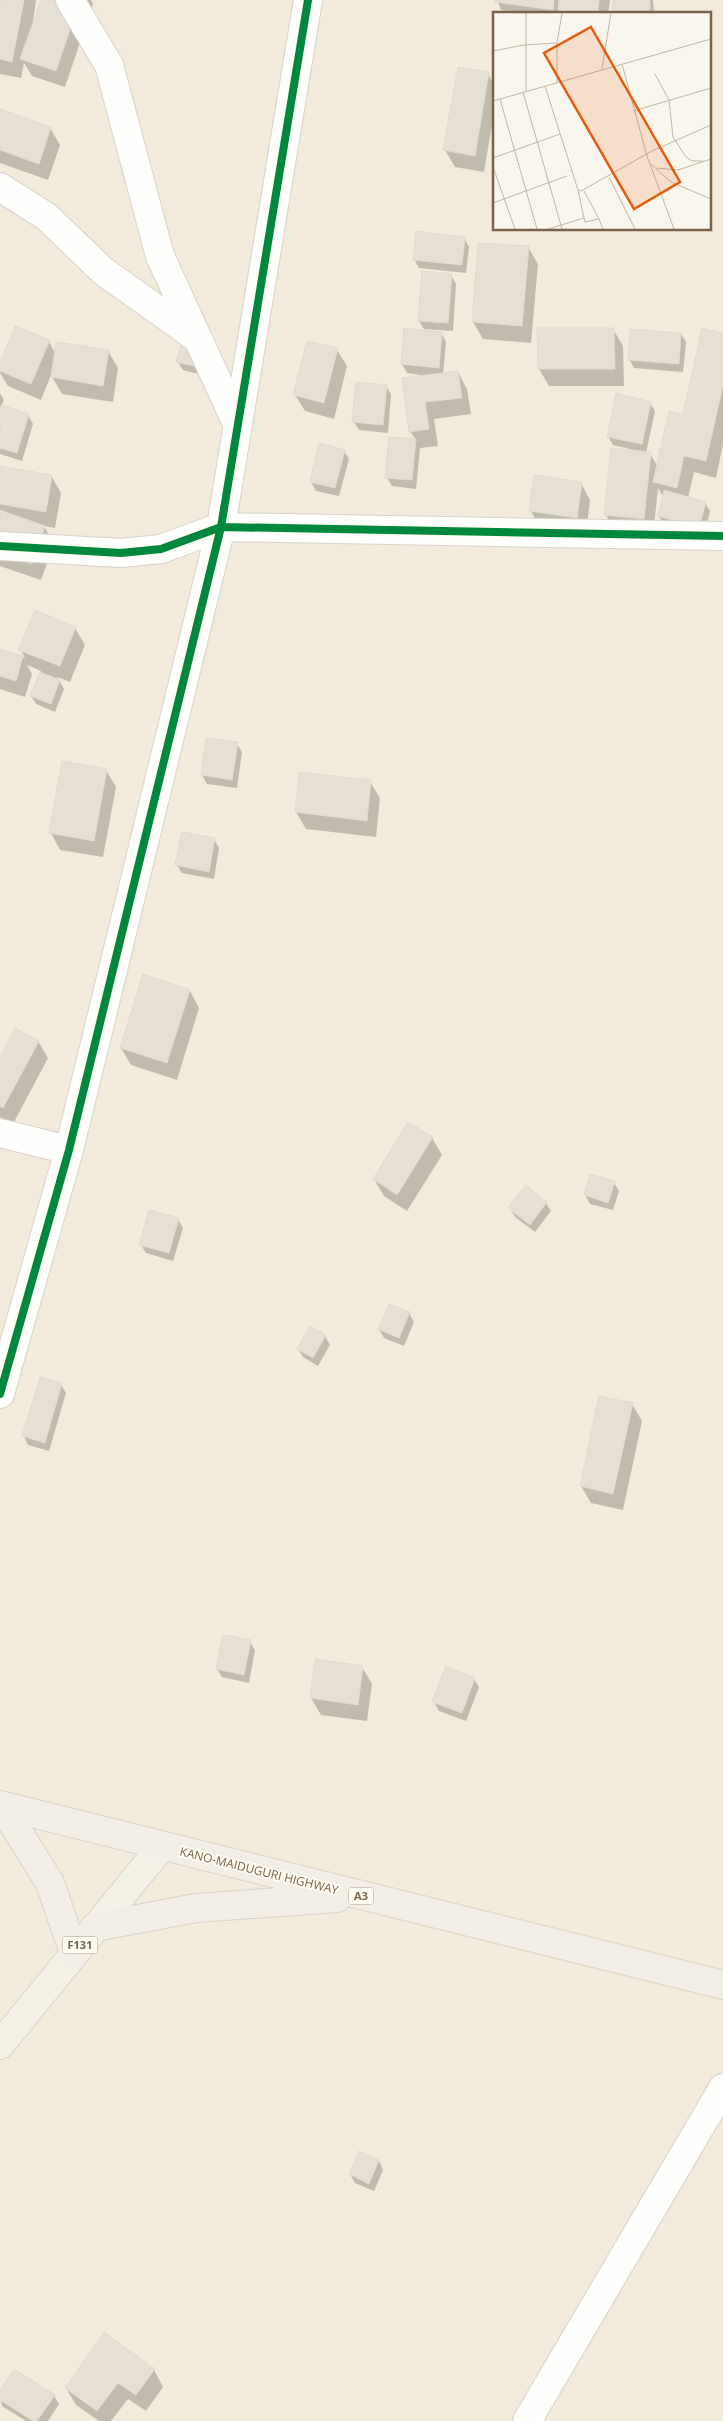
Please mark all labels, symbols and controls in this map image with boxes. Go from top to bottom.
inset map [493,12,710,230]
street label: KANO-MAIDUGURI HIGHWAY [178,1843,340,1899]
road number: A3 [348,1888,374,1904]
road number: F131 [62,1936,98,1954]

